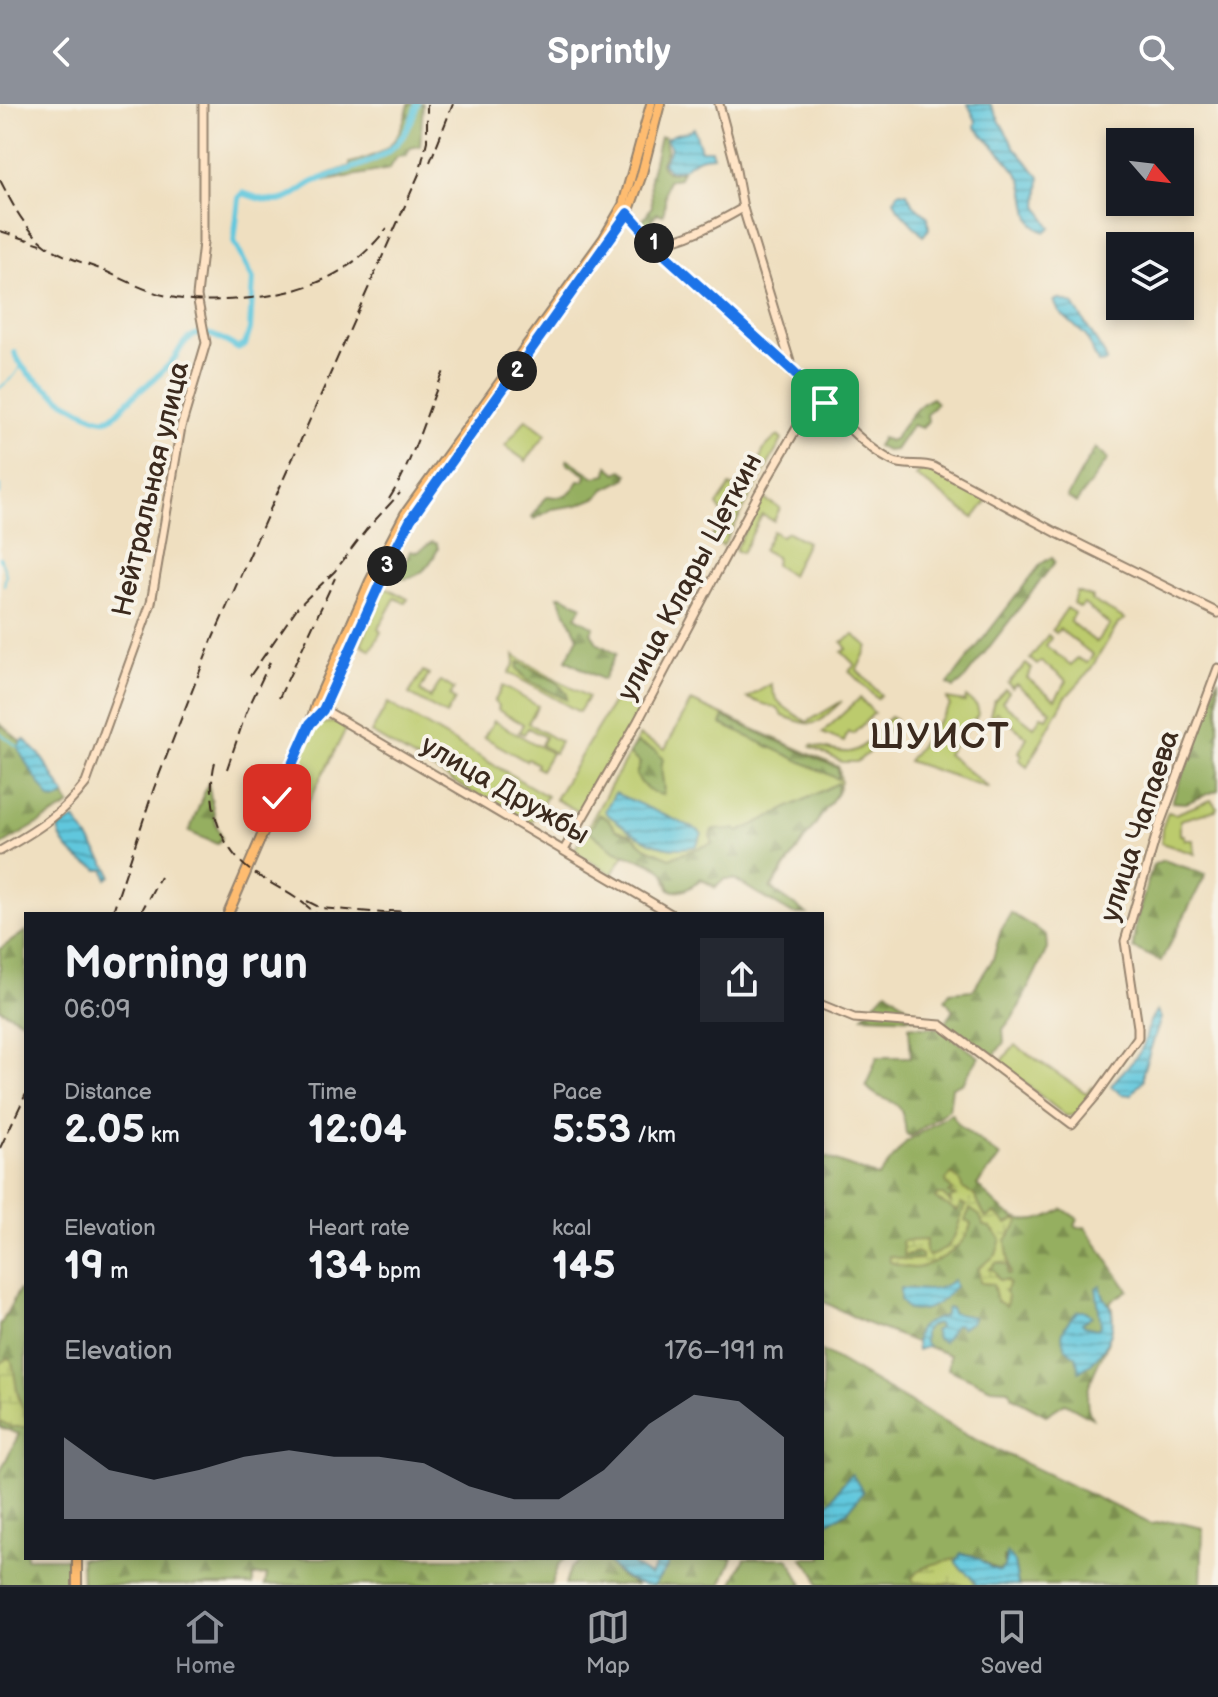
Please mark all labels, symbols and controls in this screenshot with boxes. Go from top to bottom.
icon: back [40,30,84,74]
icon: search [1134,30,1178,74]
text: Sprintly [547,31,671,74]
north arrow [1106,128,1194,216]
map controls [1106,128,1194,320]
pin: 1 [634,223,674,263]
text: 1 [649,229,659,256]
button: layers [1106,232,1194,320]
pin: 2 [497,351,537,391]
text: 2 [510,357,524,384]
street label: Нейтральная улица [106,358,196,620]
pin [791,369,859,437]
icon: arrive [803,381,847,425]
street label: улица Клары Цеткин [611,448,769,706]
pin: 3 [367,546,407,586]
text: 3 [381,552,393,579]
district label: ШУИСТ [870,716,1010,759]
street label: улица Чапаева [1093,725,1187,926]
street label: улица Дружбы [415,729,595,851]
pin [243,764,311,832]
icon: check [255,776,299,820]
text: Morning run [64,938,308,991]
button: share [700,938,784,1022]
text: 06:09 [64,995,131,1026]
text: Distance [64,1079,152,1106]
text: Time [308,1079,357,1106]
text: Pace [552,1079,602,1106]
text: 2.05 [64,1106,145,1154]
text: 12:04 [308,1106,407,1154]
text: 5:53 [552,1106,631,1154]
text: km [145,1122,180,1149]
text: /km [631,1122,676,1149]
text: Elevation [64,1215,156,1242]
text: Heart rate [308,1215,410,1242]
text: kcal [552,1215,591,1242]
text: 19 [64,1242,104,1290]
text: 134 [308,1242,372,1290]
text: 145 [552,1242,615,1290]
text: m [104,1258,128,1285]
text: bpm [372,1258,421,1285]
text: Elevation [64,1336,172,1367]
text: 176–191 m [664,1336,784,1367]
tab: Home [175,1605,235,1680]
tab: Map [586,1605,630,1680]
tab: Saved [981,1605,1043,1680]

